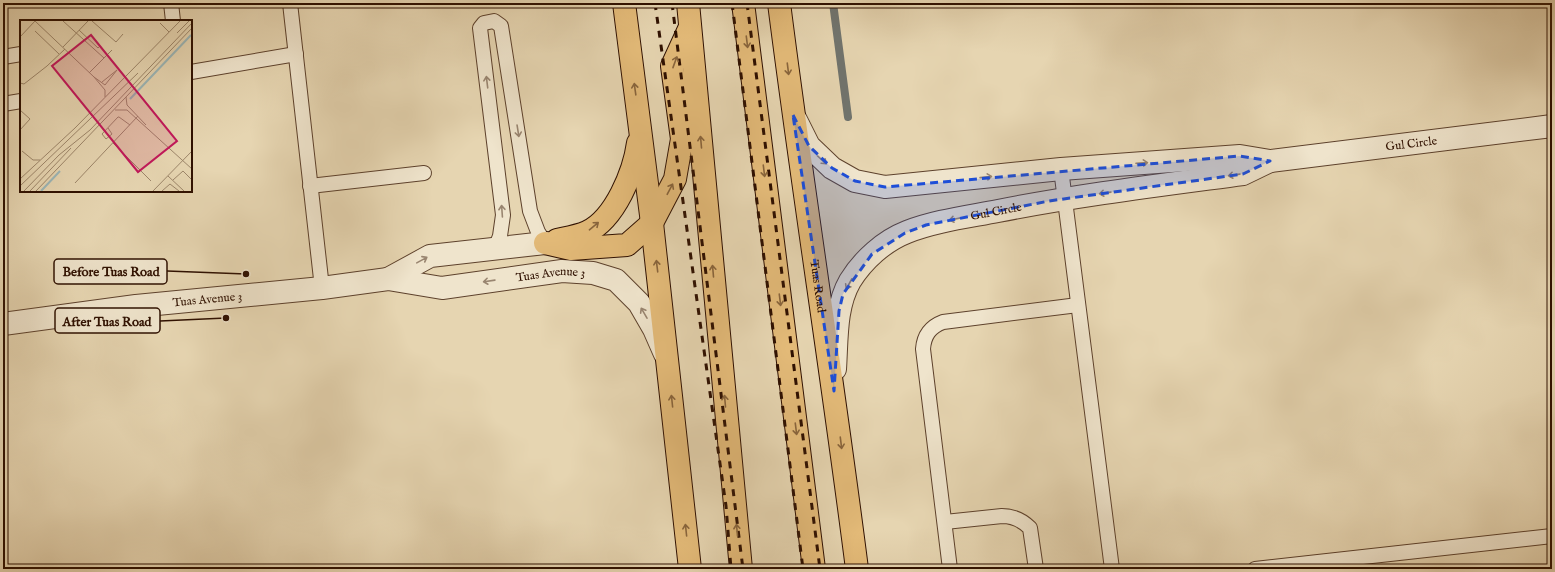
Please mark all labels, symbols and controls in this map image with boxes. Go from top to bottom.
inset map [20,20,192,192]
one-way arrow [744,35,751,48]
one-way arrow [672,55,679,68]
one-way arrow [784,63,791,76]
one-way arrow [483,76,491,89]
one-way arrow [631,83,639,96]
one-way arrow [514,124,522,137]
street label: Gul Circle [1385,133,1438,154]
one-way arrow [697,136,704,149]
one-way arrow [816,155,827,164]
one-way arrow [1135,159,1148,166]
one-way arrow [760,164,767,177]
one-way arrow [1228,171,1241,179]
one-way arrow [979,173,992,181]
one-way arrow [667,183,674,195]
one-way arrow [1099,189,1112,197]
street label: Gul Circle [969,199,1023,223]
one-way arrow [499,205,506,218]
one-way arrow [949,216,962,224]
one-way arrow [589,222,600,231]
one-way arrow [416,256,428,263]
callout: Before Tuas Road [54,259,167,284]
street label: Tuas Road [807,259,829,314]
one-way arrow [653,260,661,273]
street label: Tuas Avenue 3 [515,263,586,285]
text: Before Tuas Road [62,264,161,281]
one-way arrow [709,265,717,278]
one-way arrow [483,277,496,285]
one-way arrow [844,278,852,290]
street label: Tuas Avenue 3 [172,288,243,310]
one-way arrow [776,293,784,306]
one-way arrow [640,307,648,319]
callout: After Tuas Road [55,308,160,333]
text: After Tuas Road [61,314,153,331]
one-way arrow [668,395,676,408]
one-way arrow [721,395,729,408]
one-way arrow [792,422,800,435]
one-way arrow [837,436,845,449]
one-way arrow [682,524,689,537]
one-way arrow [734,524,741,537]

